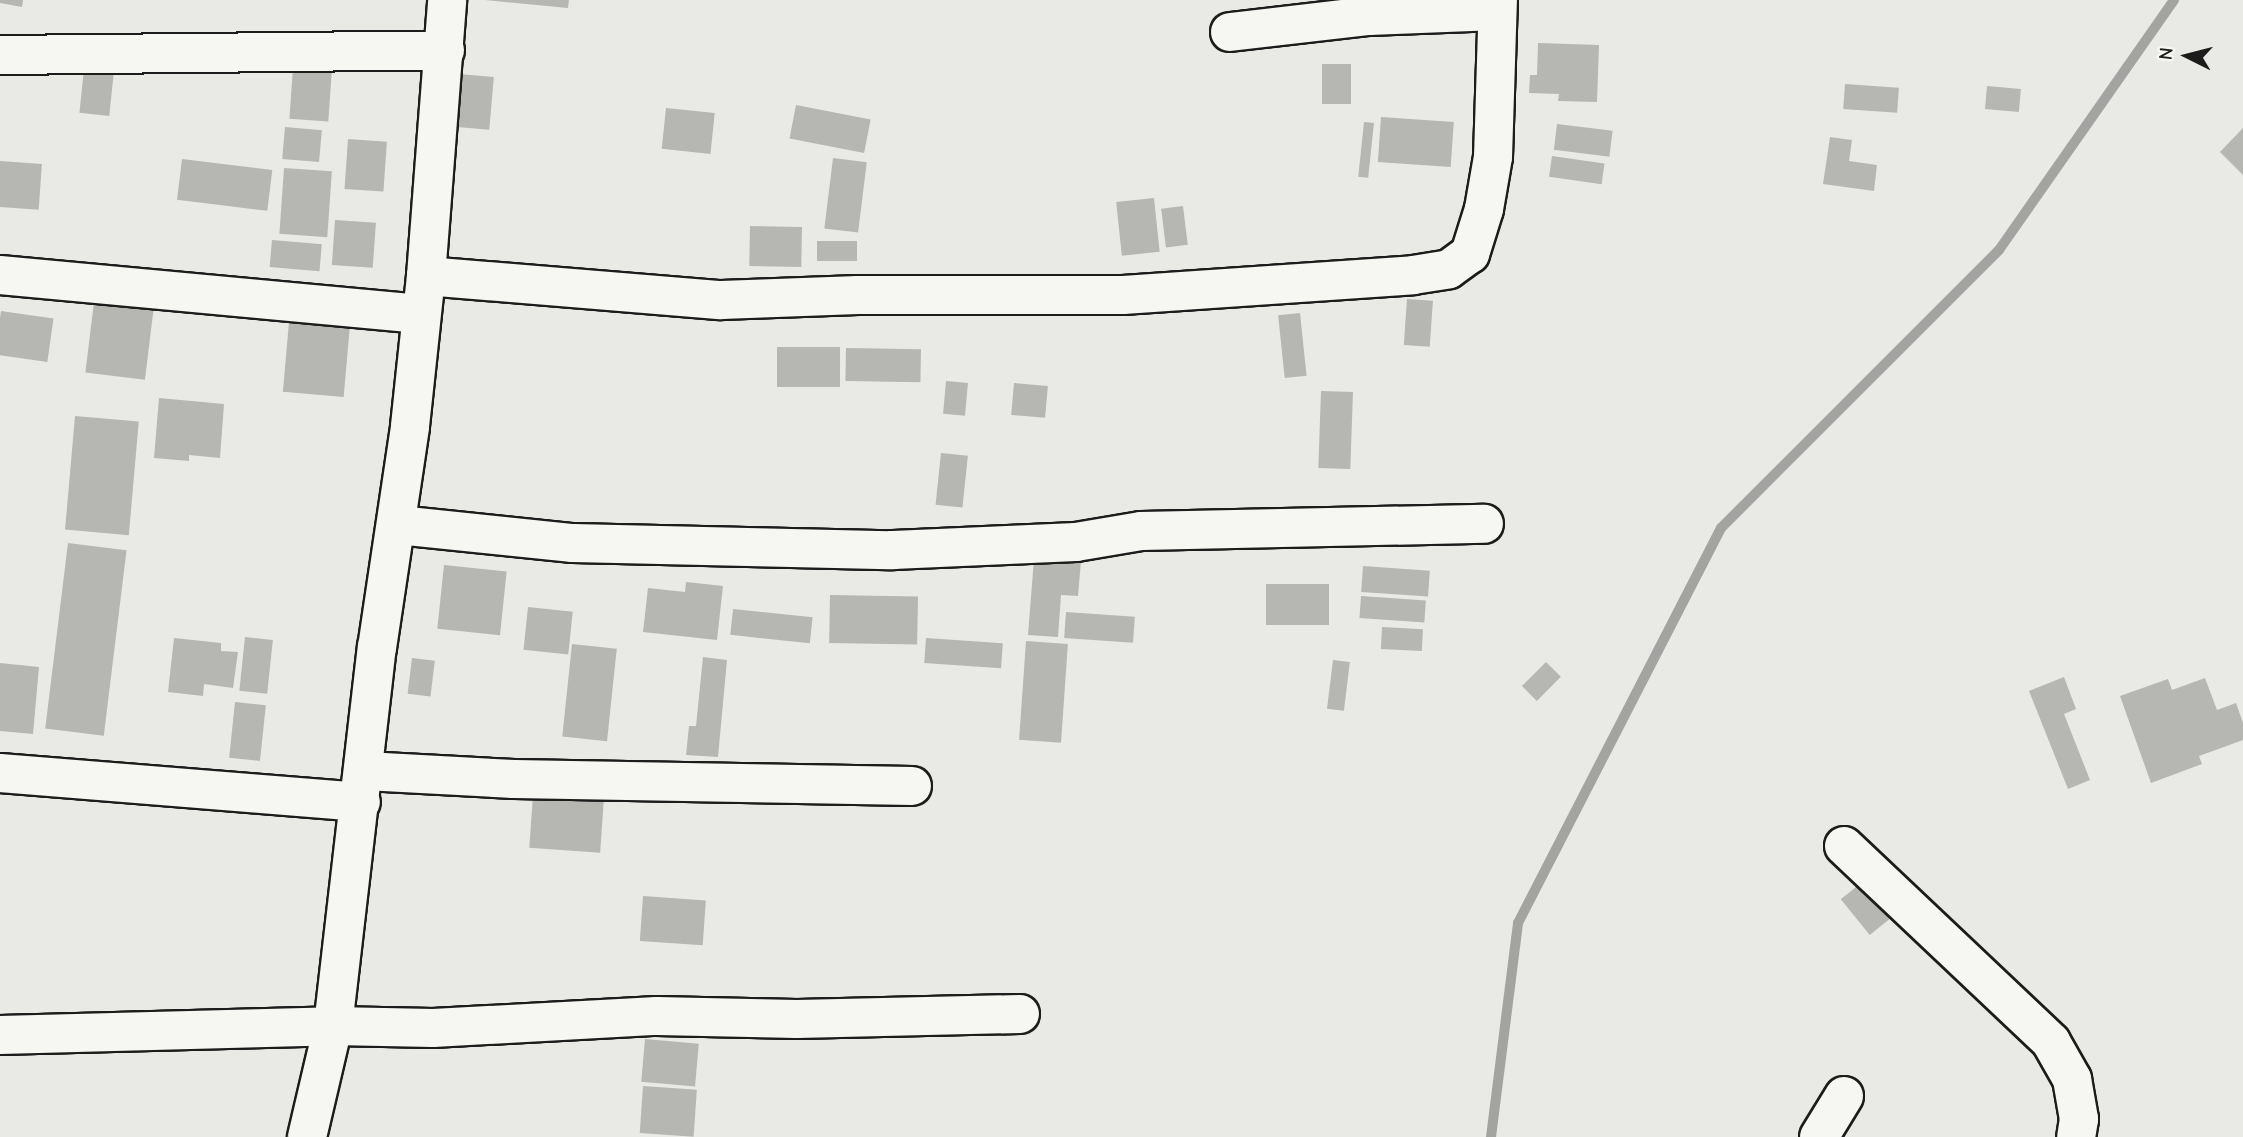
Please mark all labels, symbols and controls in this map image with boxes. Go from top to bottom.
north arrow [2152,21,2222,91]
text: N [2155,47,2178,61]

